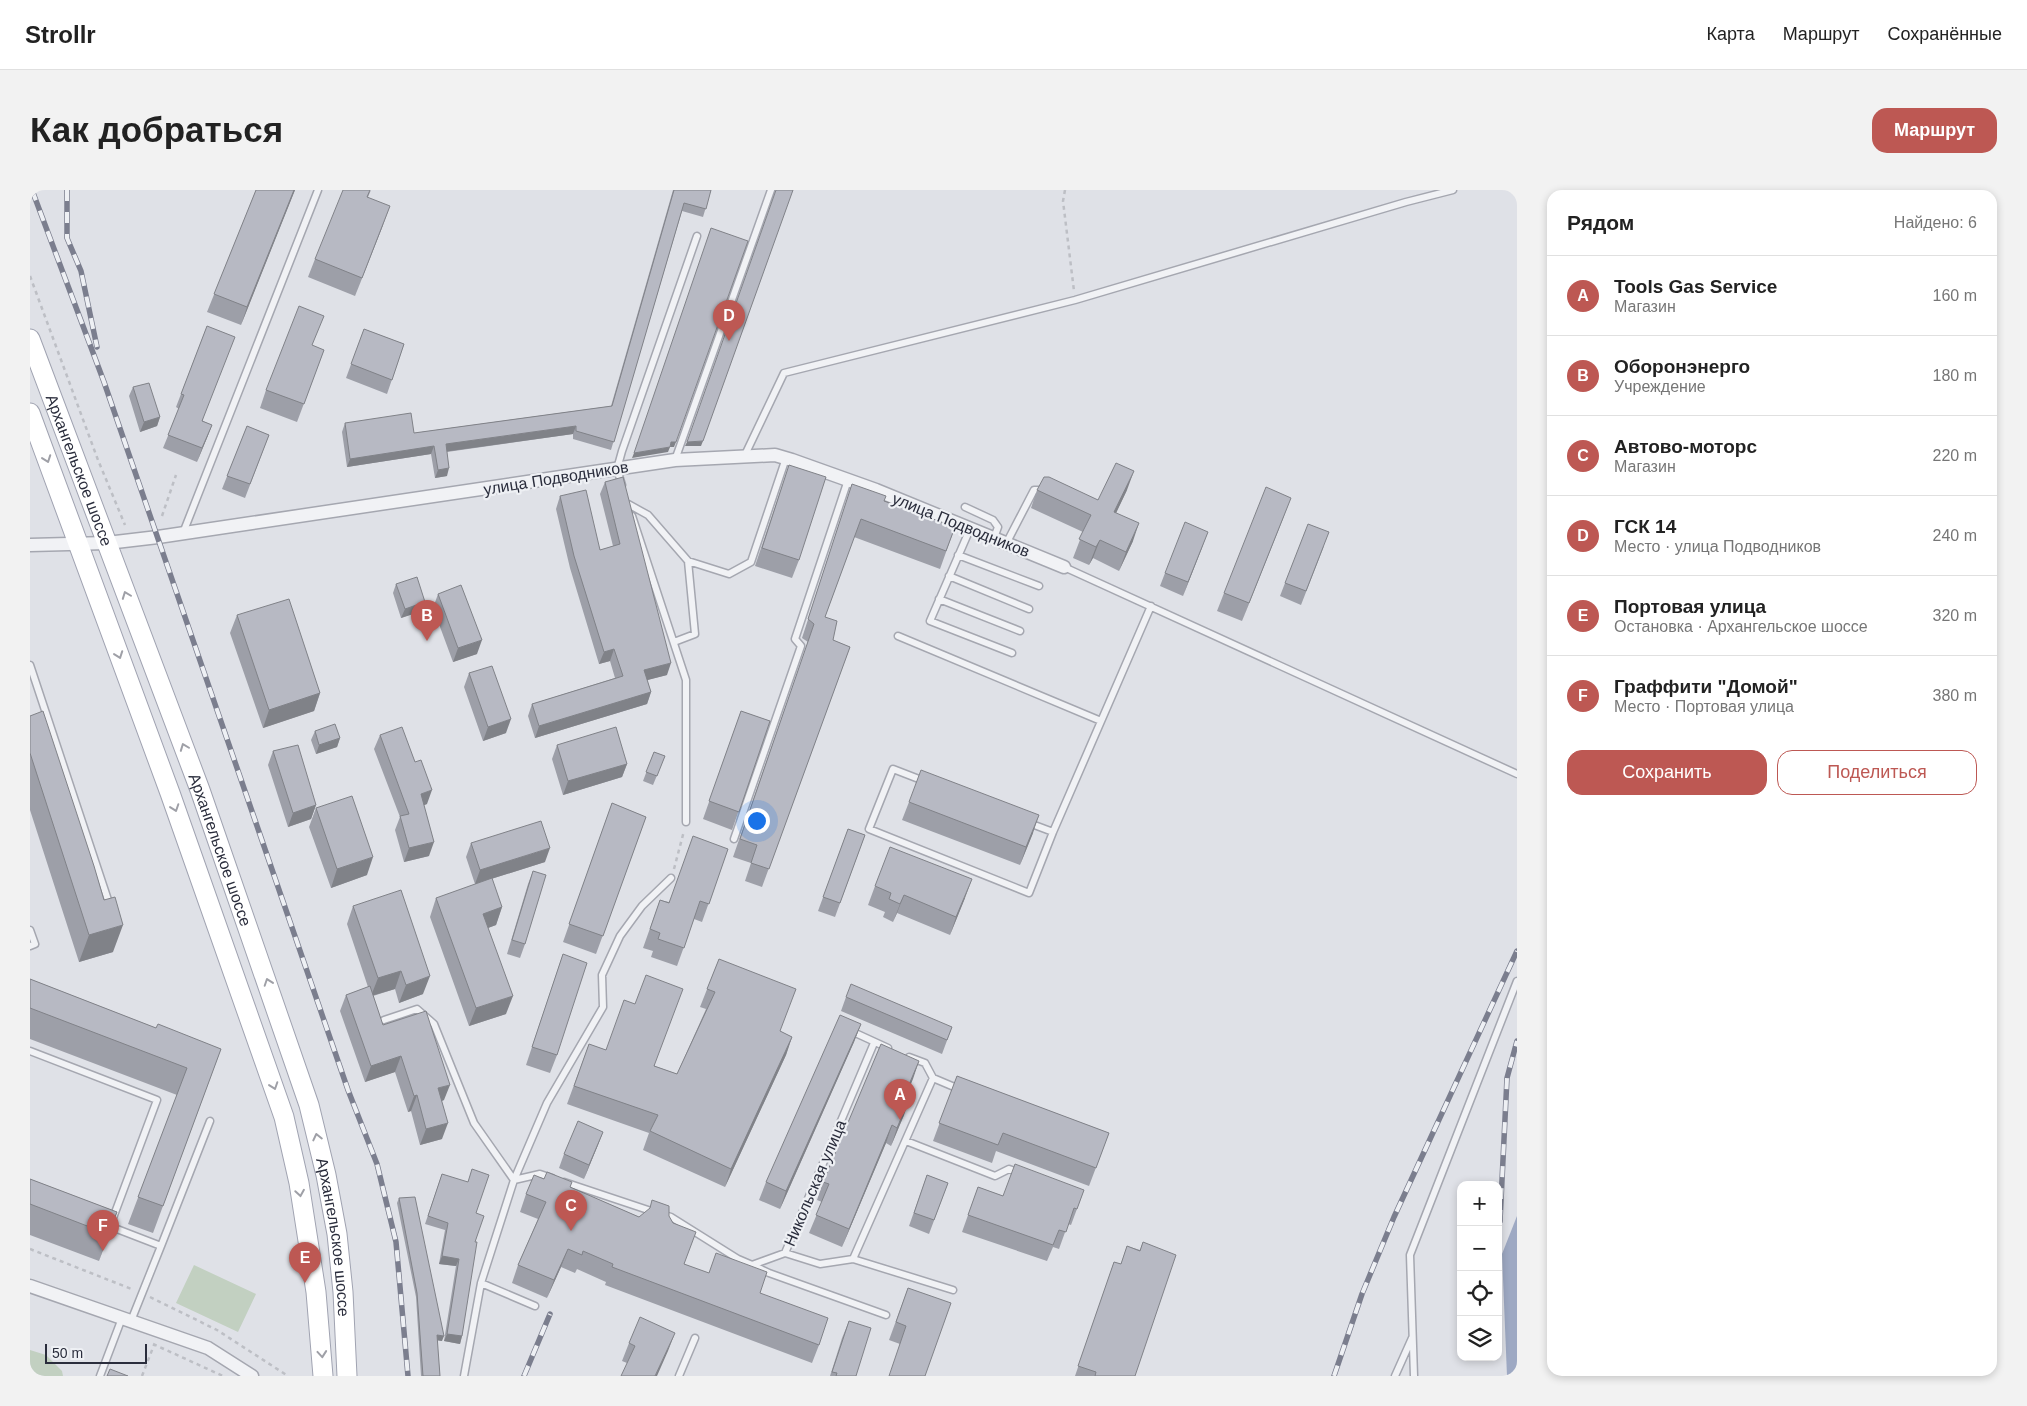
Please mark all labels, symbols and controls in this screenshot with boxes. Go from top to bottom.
text: Strollr [25,21,96,48]
text: Карта [1707,24,1755,44]
text: Маршрут [1783,24,1859,44]
text: Сохранённые [1887,24,2002,44]
button: Маршрут [1872,108,1997,153]
text: Как добраться [30,110,283,149]
text: Рядом [1567,211,1634,234]
text: Найдено: 6 [1894,214,1977,231]
text: Tools Gas Service [1614,276,1777,297]
text: A [1577,287,1589,304]
text: 160 m [1933,287,1977,304]
text: Магазин [1614,298,1676,315]
pin: D [713,300,745,341]
text: Оборонэнерго [1614,356,1750,377]
text: B [1577,367,1589,384]
text: 180 m [1933,367,1977,384]
text: Учреждение [1614,378,1706,395]
street label: Архангельское шоссе [43,392,116,548]
text: Автово-моторс [1614,436,1757,457]
text: C [1577,447,1589,464]
text: 220 m [1933,447,1977,464]
one-way arrow [41,454,51,463]
street label: улица Подводников [482,458,630,498]
text: Магазин [1614,458,1676,475]
street label: улица Подводников [890,490,1032,560]
text: ГСК 14 [1614,516,1676,537]
text: D [1577,527,1589,544]
text: 240 m [1933,527,1977,544]
text: Место · улица Подводников [1614,538,1821,555]
one-way arrow [122,591,132,600]
text: Портовая улица [1614,596,1766,617]
pin: B [411,600,443,641]
text: E [1578,607,1588,624]
text: 320 m [1933,607,1977,624]
text: Остановка · Архангельское шоссе [1614,618,1868,635]
one-way arrow [113,650,123,659]
text: Граффити "Домой" [1614,676,1798,697]
text: F [1578,687,1588,704]
text: 380 m [1933,687,1977,704]
text: Место · Портовая улица [1614,698,1794,715]
one-way arrow [180,743,190,752]
button: Сохранить [1567,750,1767,795]
button: Поделиться [1777,750,1977,795]
street label: Архангельское шоссе [186,771,255,928]
one-way arrow [169,803,179,811]
your location [744,808,770,834]
one-way arrow [264,979,274,987]
pin: A [884,1079,916,1120]
one-way arrow [268,1081,278,1089]
street label: Никольская улица [781,1117,849,1249]
one-way arrow [312,1133,323,1142]
street label: Архангельское шоссе [314,1156,353,1317]
map controls [1457,1181,1502,1361]
button: + [1457,1181,1502,1226]
one-way arrow [295,1188,305,1197]
pin: C [555,1190,587,1231]
pin: F [87,1210,119,1251]
button: − [1457,1226,1502,1271]
pin: E [289,1242,321,1283]
button: locate [1457,1271,1502,1316]
button: layers [1457,1316,1502,1361]
scale bar [45,1341,148,1364]
text: 50 m [52,1345,83,1361]
one-way arrow [316,1350,327,1358]

